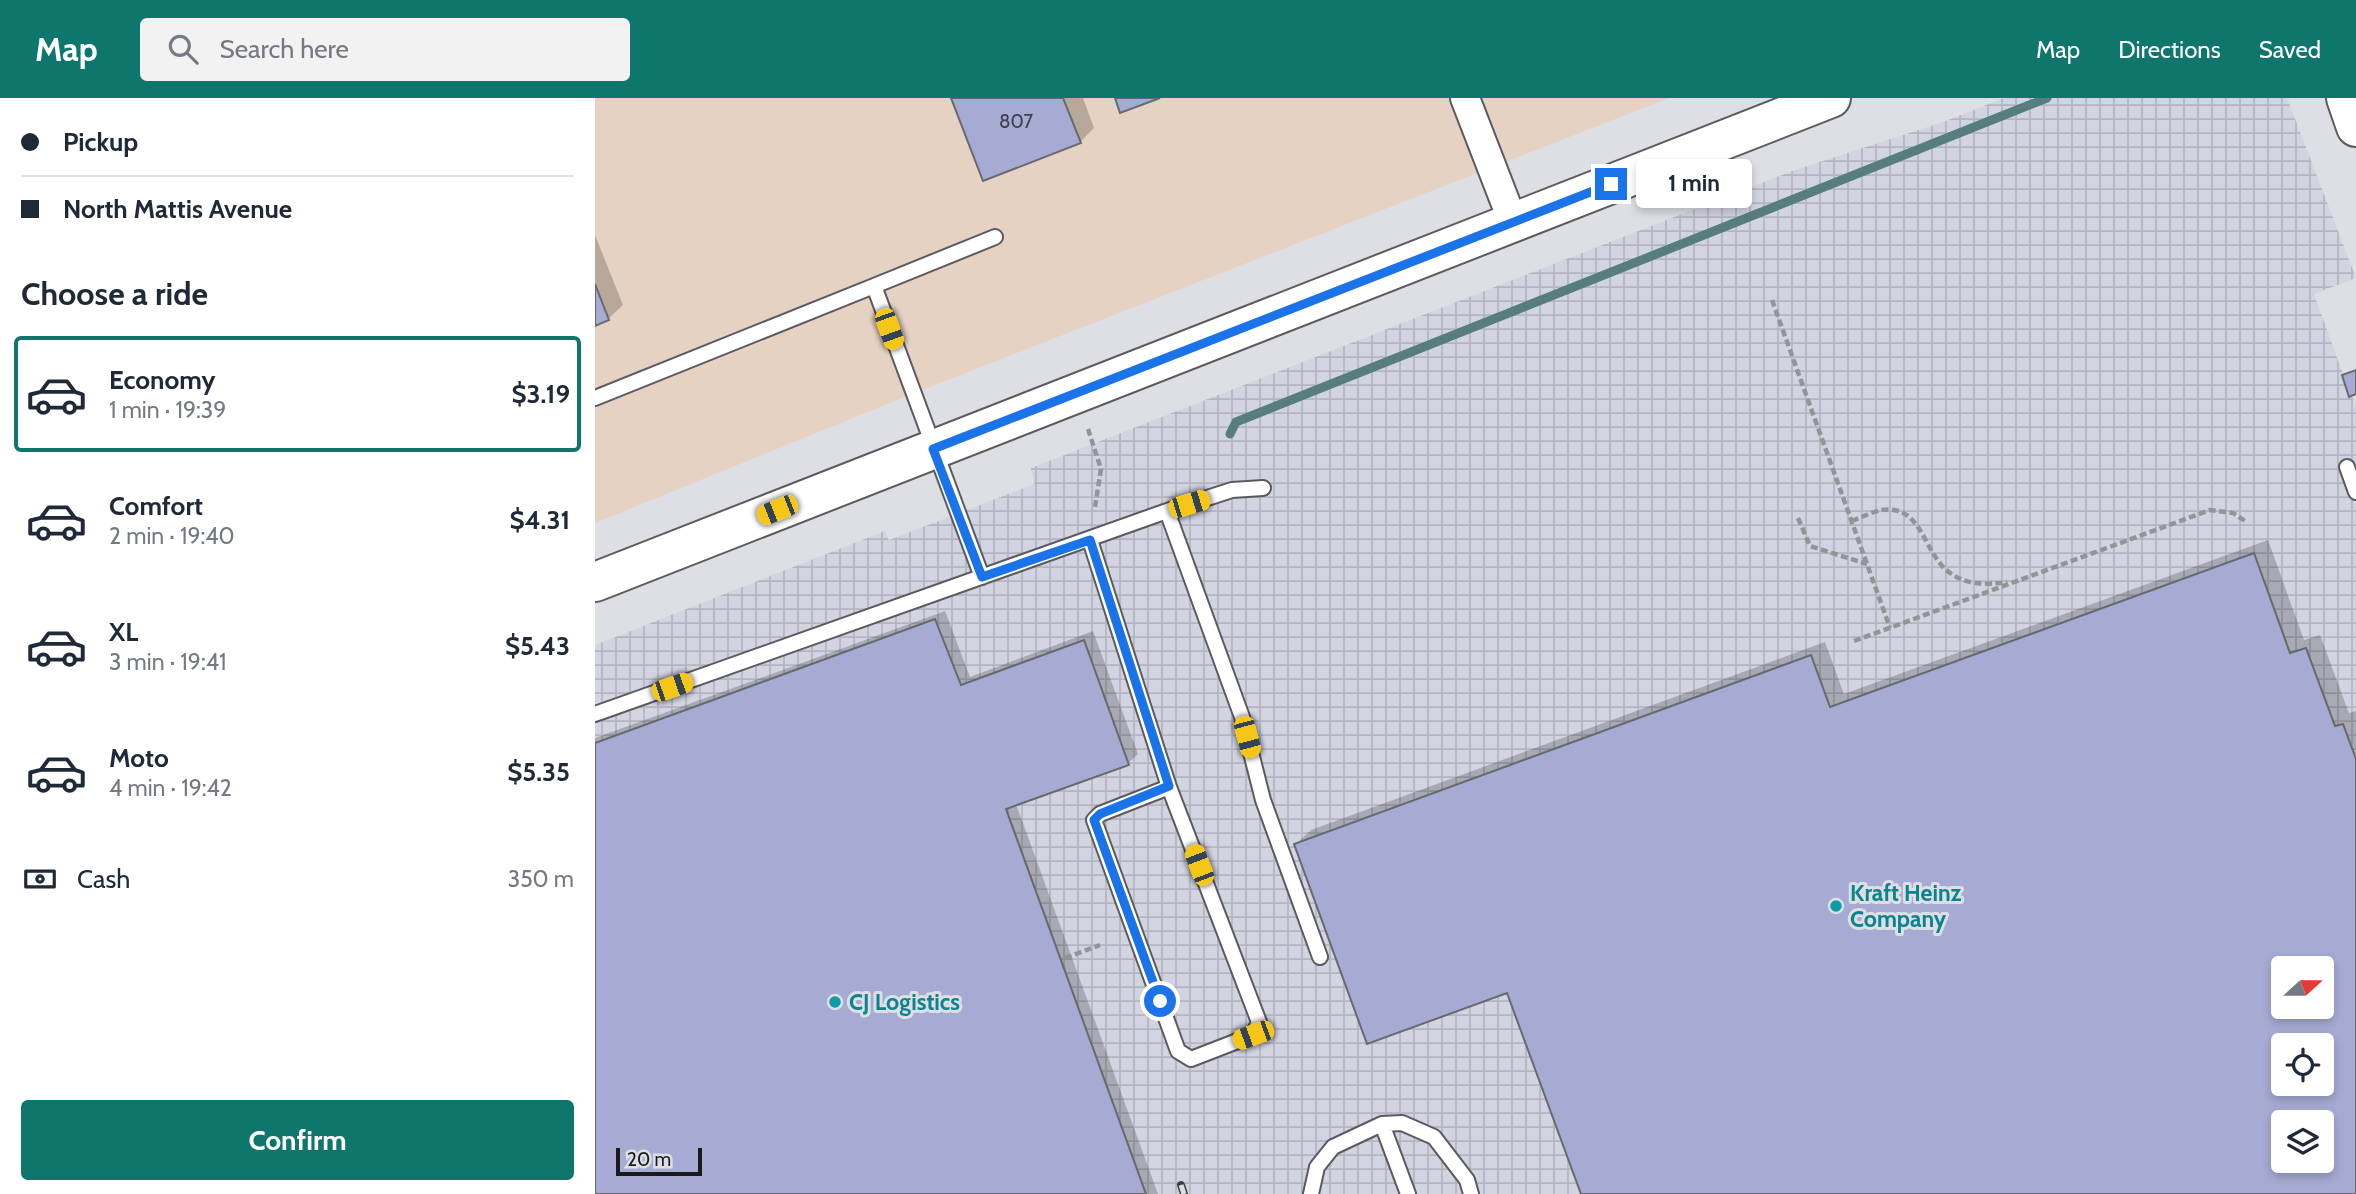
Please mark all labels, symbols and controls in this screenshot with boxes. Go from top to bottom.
search box [140,18,630,81]
text: Map [35,29,98,69]
icon: search [164,30,202,68]
text: Search here [220,33,349,65]
text: Map [2036,35,2080,64]
text: Directions [2118,35,2221,64]
text: Saved [2259,35,2321,64]
house number: 807 [999,110,1034,133]
text: Pickup [63,126,138,158]
callout: 1 min [1635,160,1751,208]
route end [1595,168,1627,200]
text: 1 min [1668,169,1720,197]
text: North Mattis Avenue [63,193,292,225]
text: Choose a ride [21,274,208,313]
car [872,306,907,352]
icon: car [25,363,88,426]
text: Economy [109,364,215,396]
text: $3.19 [511,378,570,410]
text: 1 min · 19:39 [109,396,226,424]
car [1166,488,1213,520]
icon: car [25,489,88,552]
text: Comfort [109,490,203,522]
car [754,492,801,528]
text: $4.31 [509,504,570,536]
text: 2 min · 19:40 [109,522,235,550]
icon: car [25,615,88,678]
text: XL [109,616,138,648]
text: $5.43 [505,630,570,662]
text: 3 min · 19:41 [109,648,226,676]
car [649,670,696,704]
car [1232,714,1263,760]
icon: car [25,741,88,804]
text: Moto [109,742,169,774]
text: $5.35 [507,756,570,788]
text: 4 min · 19:42 [109,774,232,802]
car [1182,842,1217,888]
icon: cash [21,860,59,898]
text: Cash [77,863,130,895]
text: 350 m [508,865,574,893]
place label: Kraft Heinz Company [1850,879,1962,933]
marker: Kraft Heinz Company [1828,898,1844,914]
north arrow [2271,956,2335,1018]
map controls [2271,956,2334,1173]
route start [1144,985,1176,1017]
place label: CJ Logistics [849,988,960,1016]
marker: CJ Logistics [827,994,843,1010]
car [1230,1018,1277,1052]
button: locate [2271,1033,2334,1096]
button: Confirm [21,1100,574,1180]
button: layers [2271,1110,2334,1173]
scale bar [616,1145,702,1177]
text: 20 m [627,1148,671,1171]

